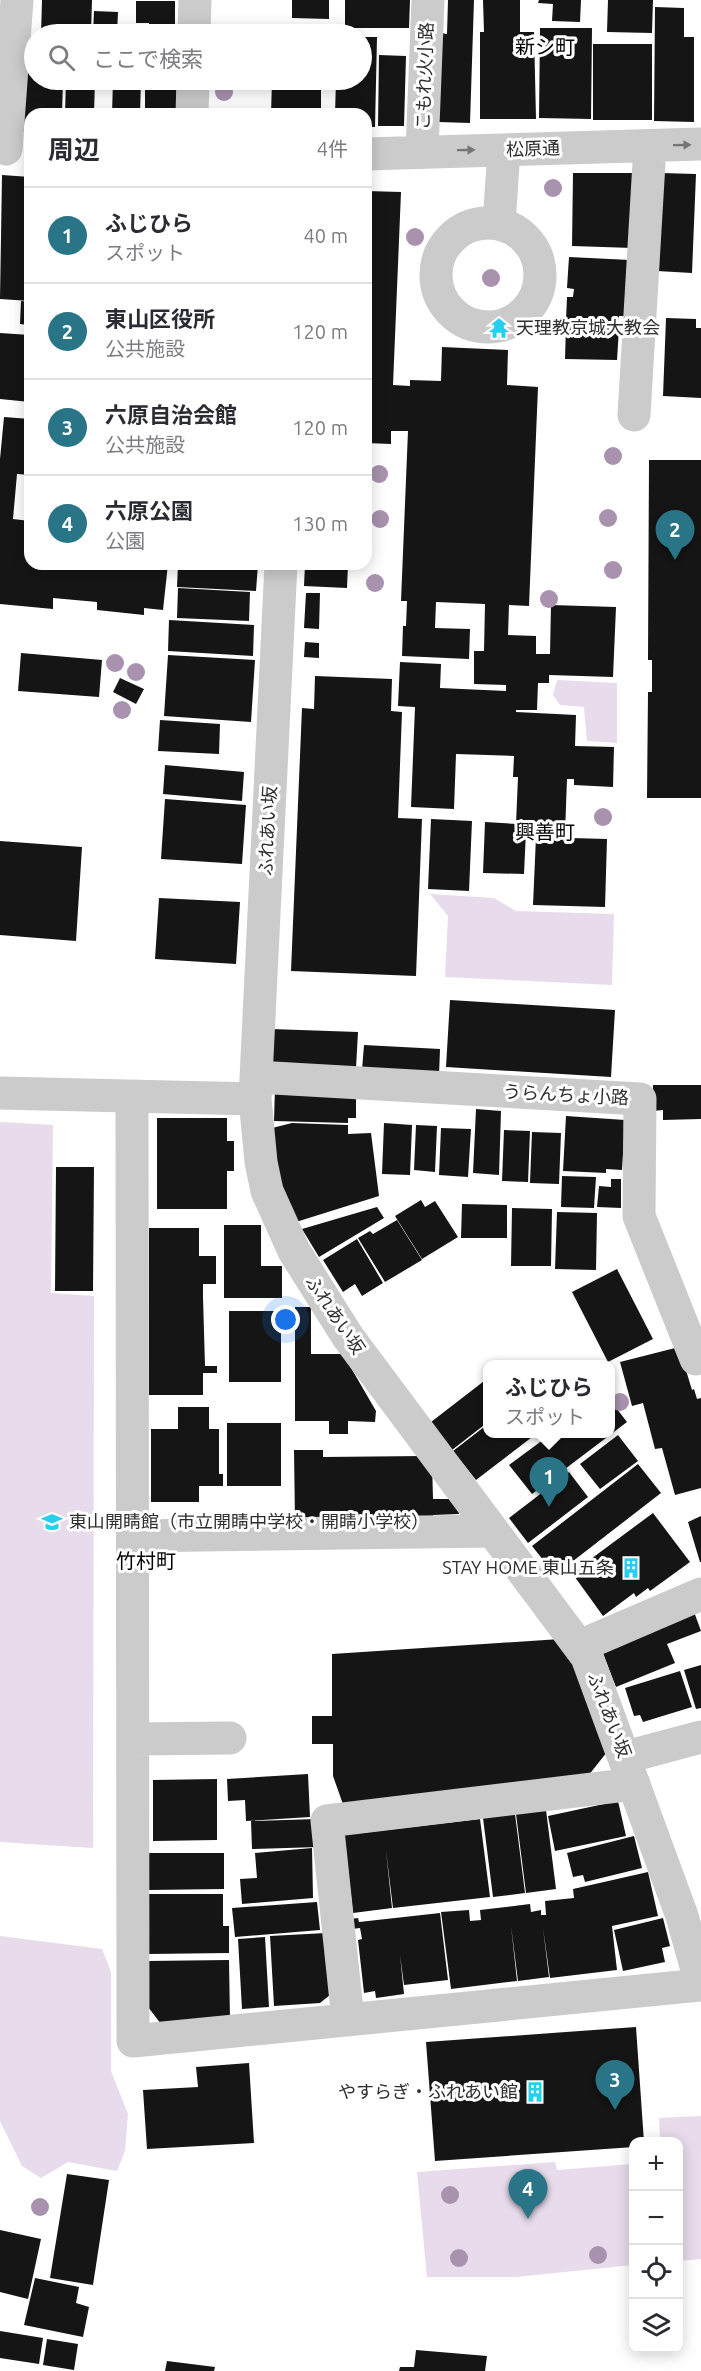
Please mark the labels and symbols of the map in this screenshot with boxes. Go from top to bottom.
street label: こもれ火小路 [412,22,436,130]
district label: 新シ町 [515,35,575,58]
street label: 松原通 [506,137,560,159]
one-way arrow [673,140,692,150]
one-way arrow [457,146,476,155]
temple icon: 天理教京城大教会 [487,316,511,340]
place label: 天理教京城大教会 [516,317,660,337]
pin: 2 [656,510,694,560]
street label: ふれあい坂 [255,785,279,876]
district label: 興善町 [515,820,575,843]
street label: うらんちょ小路 [503,1081,629,1107]
street label: ふれあい坂 [302,1272,369,1357]
your location [271,1305,300,1334]
pin: 1 [530,1458,568,1507]
school or university icon: 東山開睛館（市立開睛中学校・開睛小学校） [40,1510,64,1534]
place label: 東山開睛館（市立開睛中学校・開睛小学校） [69,1511,429,1531]
district label: 竹村町 [116,1549,176,1572]
building icon: STAY HOME 東山五条 [619,1556,643,1580]
place label: STAY HOME 東山五条 [442,1557,614,1577]
street label: ふれあい坂 [584,1669,635,1760]
pin: 3 [596,2060,634,2110]
building icon: やすらぎ・ふれあい館 [523,2080,547,2104]
place label: やすらぎ・ふれあい館 [338,2081,518,2101]
pin: 4 [508,2170,548,2219]

